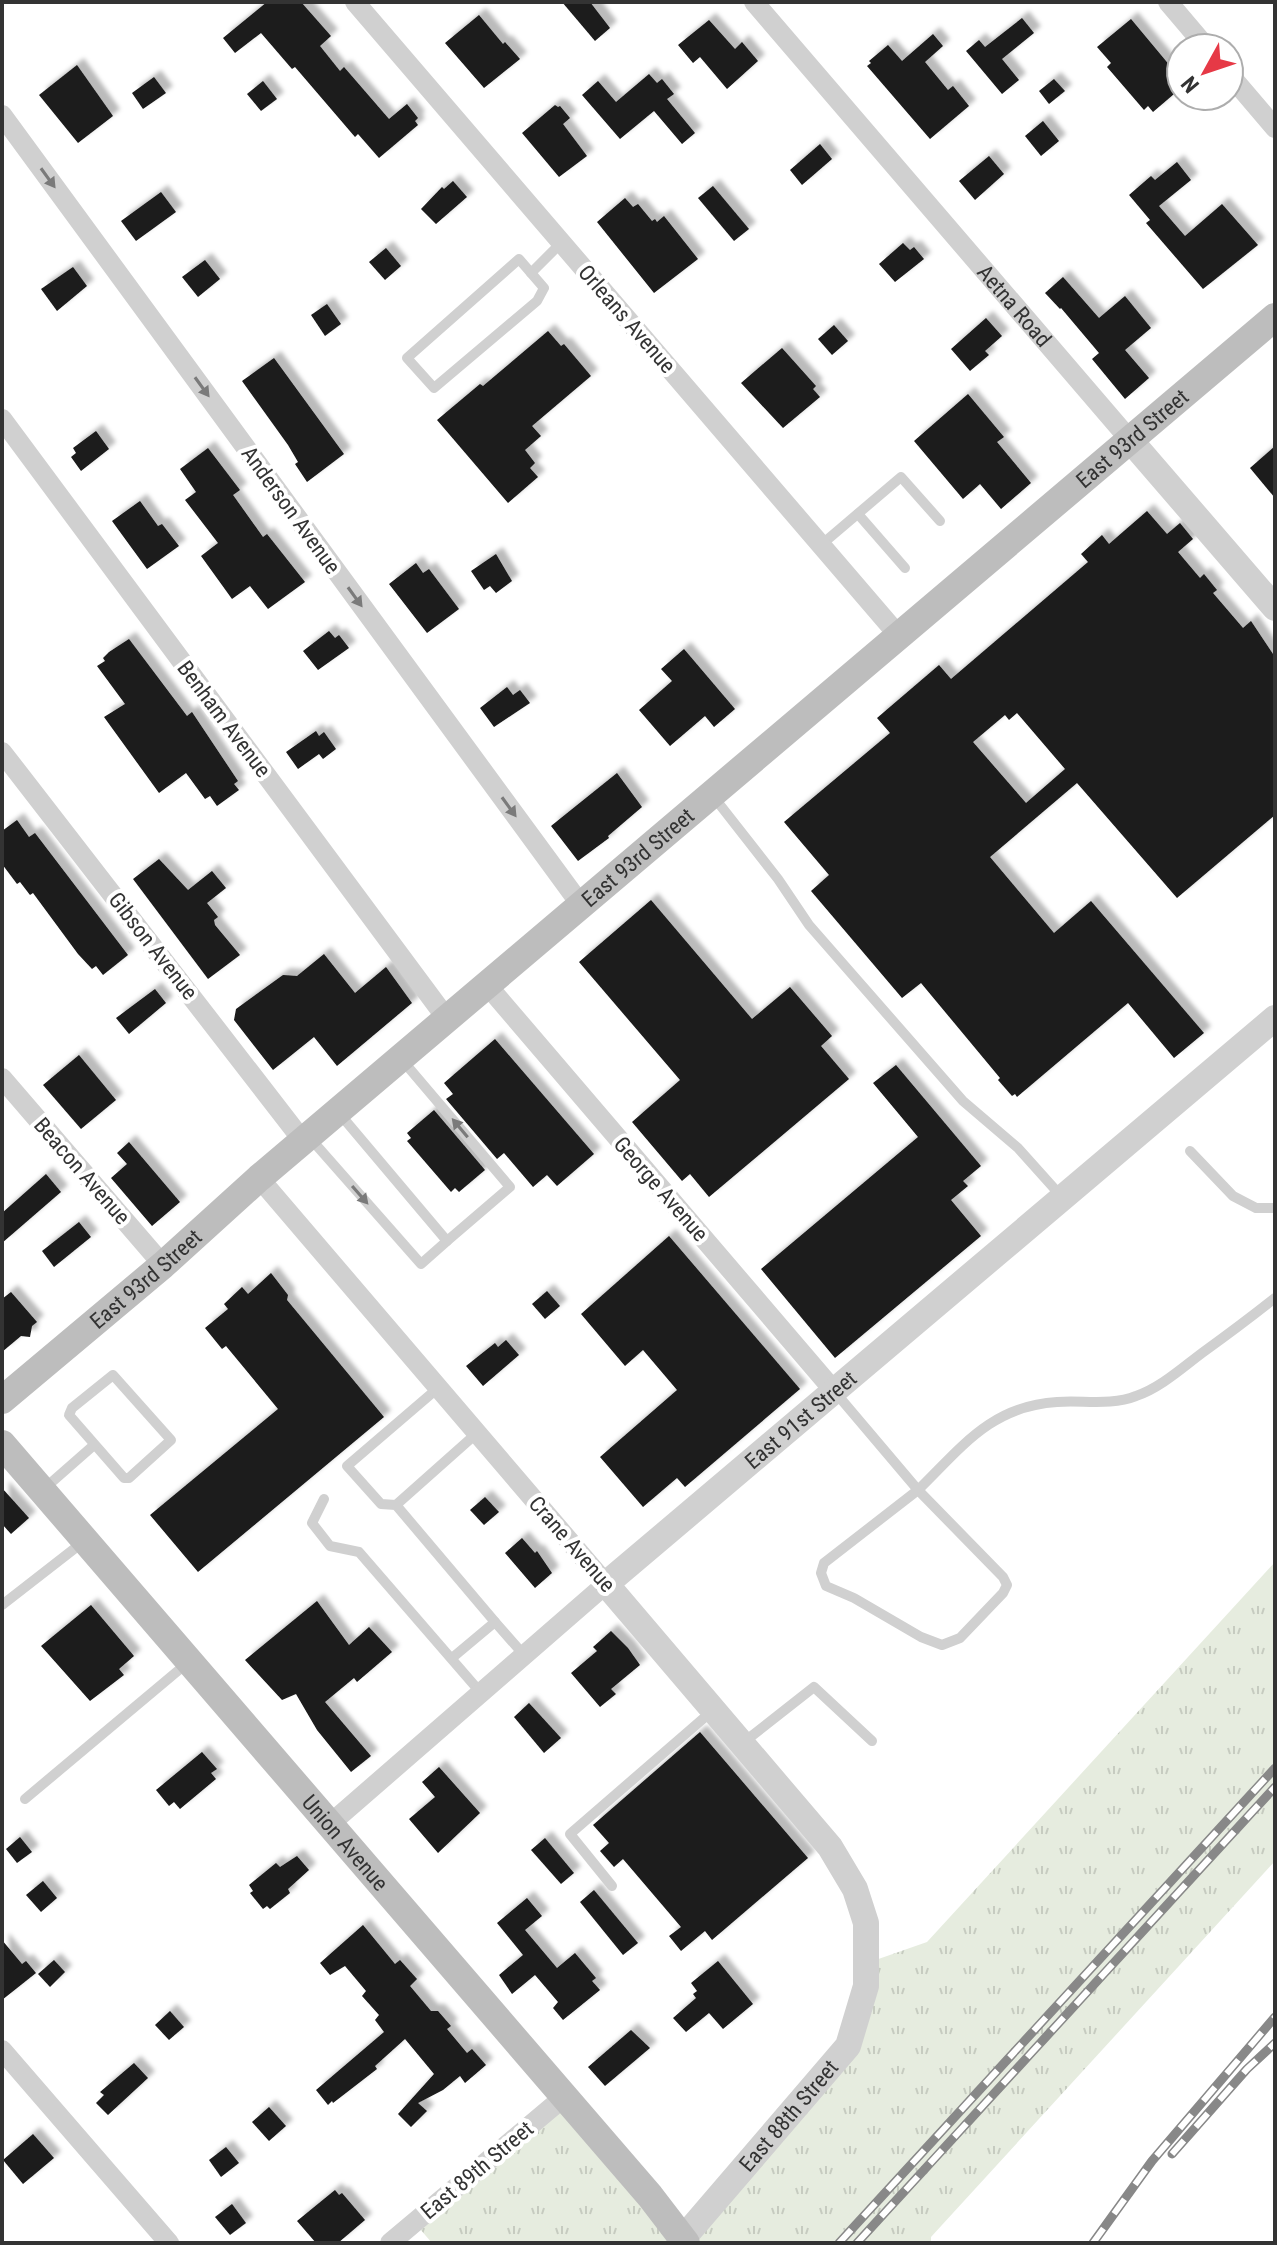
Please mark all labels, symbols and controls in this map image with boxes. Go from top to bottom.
north arrow [1165,32,1245,112]
text: N [1176,71,1204,98]
one-way arrow [40,167,55,188]
street label: Aetna Road [972,259,1057,352]
street label: Orleans Avenue [573,260,681,378]
one-way arrow [193,377,209,398]
street label: East 93rd Street [1071,384,1193,493]
street label: Anderson Avenue [236,441,346,579]
one-way arrow [347,587,363,608]
street label: Benham Avenue [172,656,276,782]
one-way arrow [501,796,517,818]
street label: East 93rd Street [577,803,699,912]
street label: Gibson Avenue [103,887,203,1005]
street label: Beacon Avenue [29,1113,135,1229]
one-way arrow [451,1118,469,1138]
street label: George Avenue [609,1132,713,1246]
one-way arrow [351,1184,368,1204]
street label: East 93rd Street [85,1224,206,1333]
street label: East 91st Street [740,1365,861,1474]
street label: Crane Avenue [524,1491,620,1597]
street label: Union Avenue [297,1790,393,1895]
street label: East 88th Street [734,2055,843,2176]
street label: East 89th Street [416,2116,538,2224]

